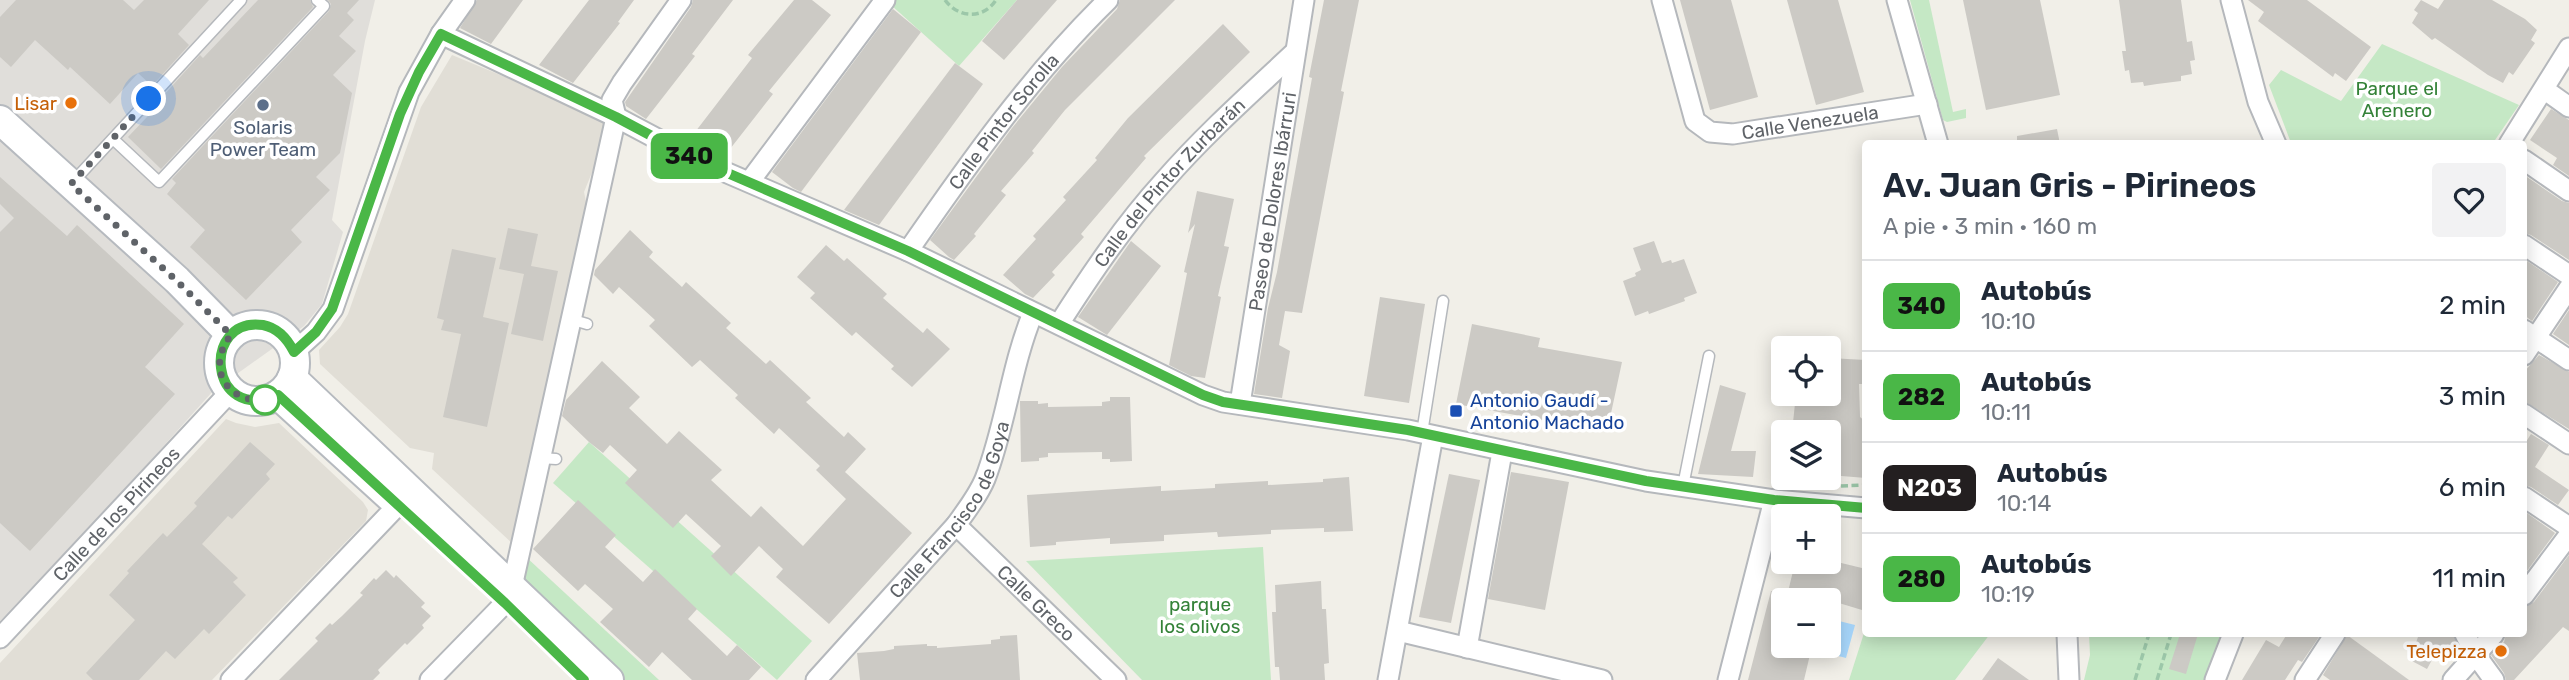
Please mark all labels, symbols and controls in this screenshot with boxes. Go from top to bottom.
street label: Calle Pintor Sorolla [944,49,1064,194]
park label: Parque el Arenero [2356,77,2438,122]
your location [131,81,166,116]
street label: Paseo de Dolores Ibárruri [1244,90,1301,313]
place label: Lisar [14,92,58,115]
street label: Calle del Pintor Zurbarán [1089,94,1250,272]
marker: Lisar [63,95,79,111]
marker: Solaris Power Team [255,97,271,113]
street label: Calle Venezuela [1740,101,1880,145]
place label: Solaris Power Team [210,116,316,161]
line badge: 340 [649,133,729,179]
text: 340 [665,142,713,170]
button: heart [2432,163,2506,237]
text: Av. Juan Gris - Pirineos [1883,166,2256,205]
text: A pie · 3 min · 160 m [1883,212,2097,240]
text: Autobús [1981,276,2092,307]
text: 2 min [2439,290,2506,321]
text: 340 [1897,292,1946,320]
text: 10:10 [1981,307,2036,335]
map controls [1771,336,1841,658]
button: locate [1771,336,1841,406]
text: Autobús [1981,367,2092,398]
text: 3 min [2439,381,2506,412]
text: 282 [1898,383,1945,411]
unlabelled marker [250,385,280,415]
place label: Antonio Gaudí - Antonio Machado [1470,389,1624,434]
text: 10:11 [1981,398,2031,426]
marker: Antonio Gaudí - Antonio Machado [1448,403,1464,419]
street label: Calle Francisco de Goya [885,419,1014,603]
button: layers [1771,420,1841,490]
street label: Calle de los Pirineos [48,442,185,586]
text: Autobús [1997,458,2108,489]
text: 6 min [2439,472,2506,503]
text: N203 [1897,474,1962,502]
text: 10:14 [1997,489,2051,517]
button: + [1771,504,1841,574]
text: Autobús [1981,549,2092,580]
street label: Calle Greco [992,560,1080,646]
text: 11 min [2432,563,2506,594]
text: 280 [1897,565,1946,593]
text: 10:19 [1981,580,2035,608]
button: − [1771,588,1841,658]
park label: parque los olivos [1160,593,1240,638]
place label: Telepizza [2406,640,2487,663]
marker: Telepizza [2493,643,2509,659]

